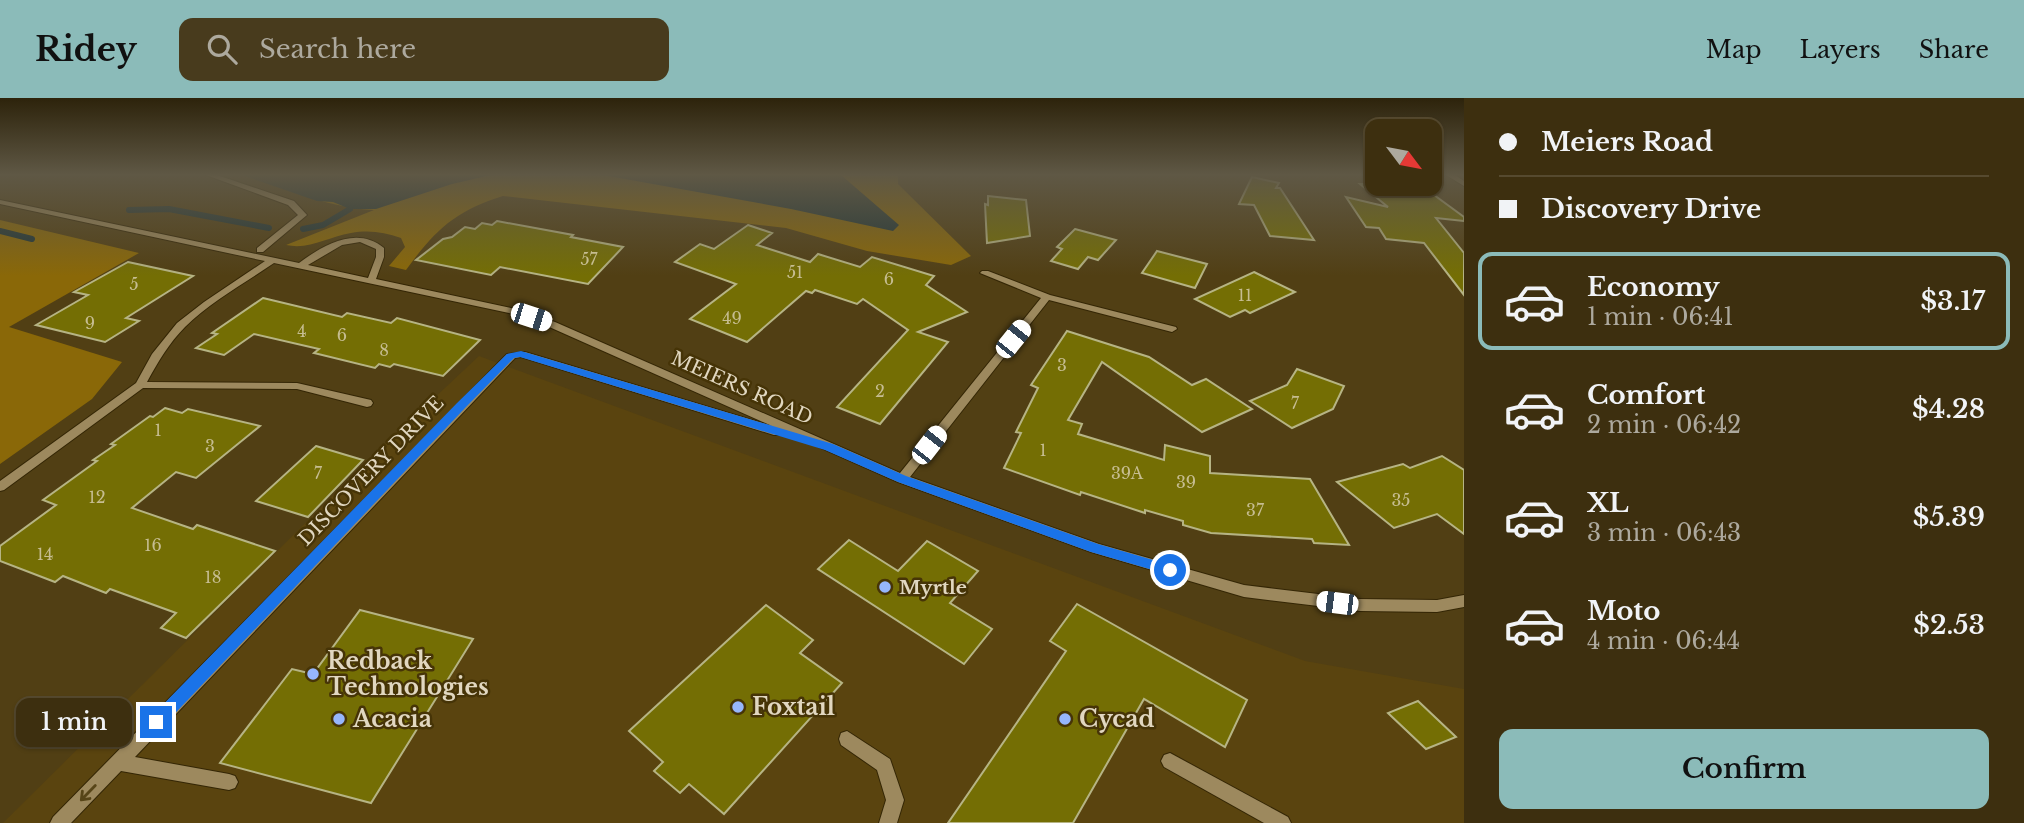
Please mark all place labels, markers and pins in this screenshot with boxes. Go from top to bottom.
place label: Myrtle [899,576,967,599]
marker: Myrtle [877,579,893,595]
place label: Redback Technologies [327,647,489,701]
marker: Redback Technologies [305,666,321,682]
place label: Foxtail [752,693,835,721]
marker: Foxtail [730,699,746,715]
place label: Acacia [352,705,432,733]
place label: Cycad [1079,705,1155,733]
marker: Acacia [331,711,347,727]
marker: Cycad [1057,711,1073,727]

